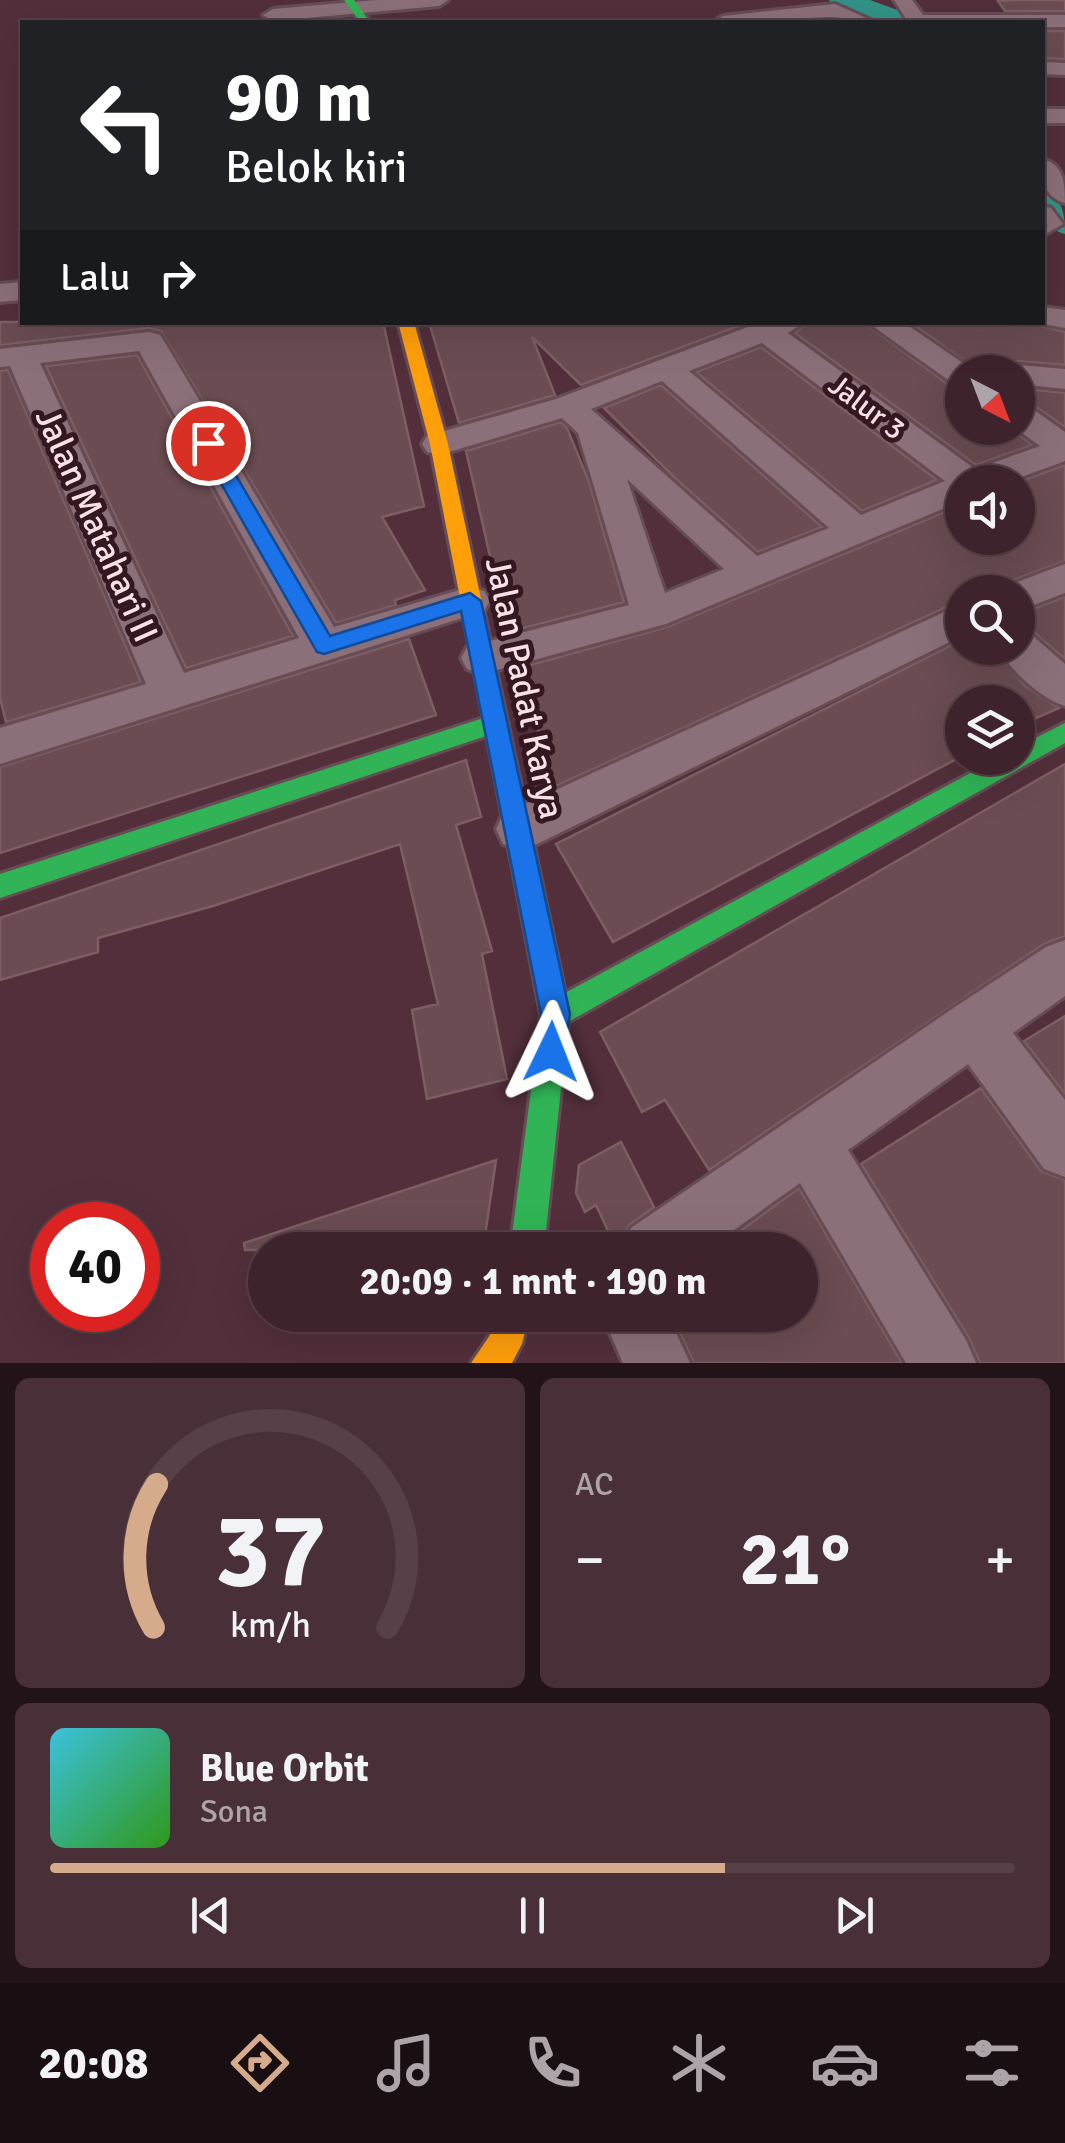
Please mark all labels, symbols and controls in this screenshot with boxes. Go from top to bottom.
text: 90 m [225,54,373,140]
icon: left [60,60,190,190]
text: Belok kiri [225,140,407,195]
icon: right [150,250,205,305]
text: Lalu [60,254,130,301]
north arrow [945,355,1035,445]
map controls [945,355,1035,775]
street label: Jalur 3 [821,367,912,448]
pin [166,401,251,486]
street label: Jalan Matahari II [26,402,167,649]
icon: arrive [181,416,236,471]
button: sound [945,465,1035,555]
street label: Jalan Padat Karya [476,554,573,823]
button: search [945,575,1035,665]
button: layers [945,685,1035,775]
position arrow [499,1000,603,1104]
speed limit sign: 40 [30,1202,160,1332]
text: 20:09 · 1 mnt · 190 m [359,1258,707,1305]
text: AC [575,1465,613,1504]
text: 37 [214,1487,326,1615]
text: 21° [740,1513,851,1606]
text: − [575,1526,605,1594]
text: + [985,1526,1015,1594]
text: km/h [230,1603,310,1647]
text: Blue Orbit [200,1745,369,1792]
text: Sona [200,1792,268,1831]
icon: previous [183,1888,238,1943]
icon: pause [505,1888,560,1943]
icon: next [827,1888,882,1943]
icon: directions [225,2028,295,2098]
icon: music [371,2028,441,2098]
icon: phone [518,2028,588,2098]
icon: climate [664,2028,734,2098]
icon: car [810,2028,880,2098]
icon: filters [957,2028,1027,2098]
text: 20:08 [38,2036,149,2091]

